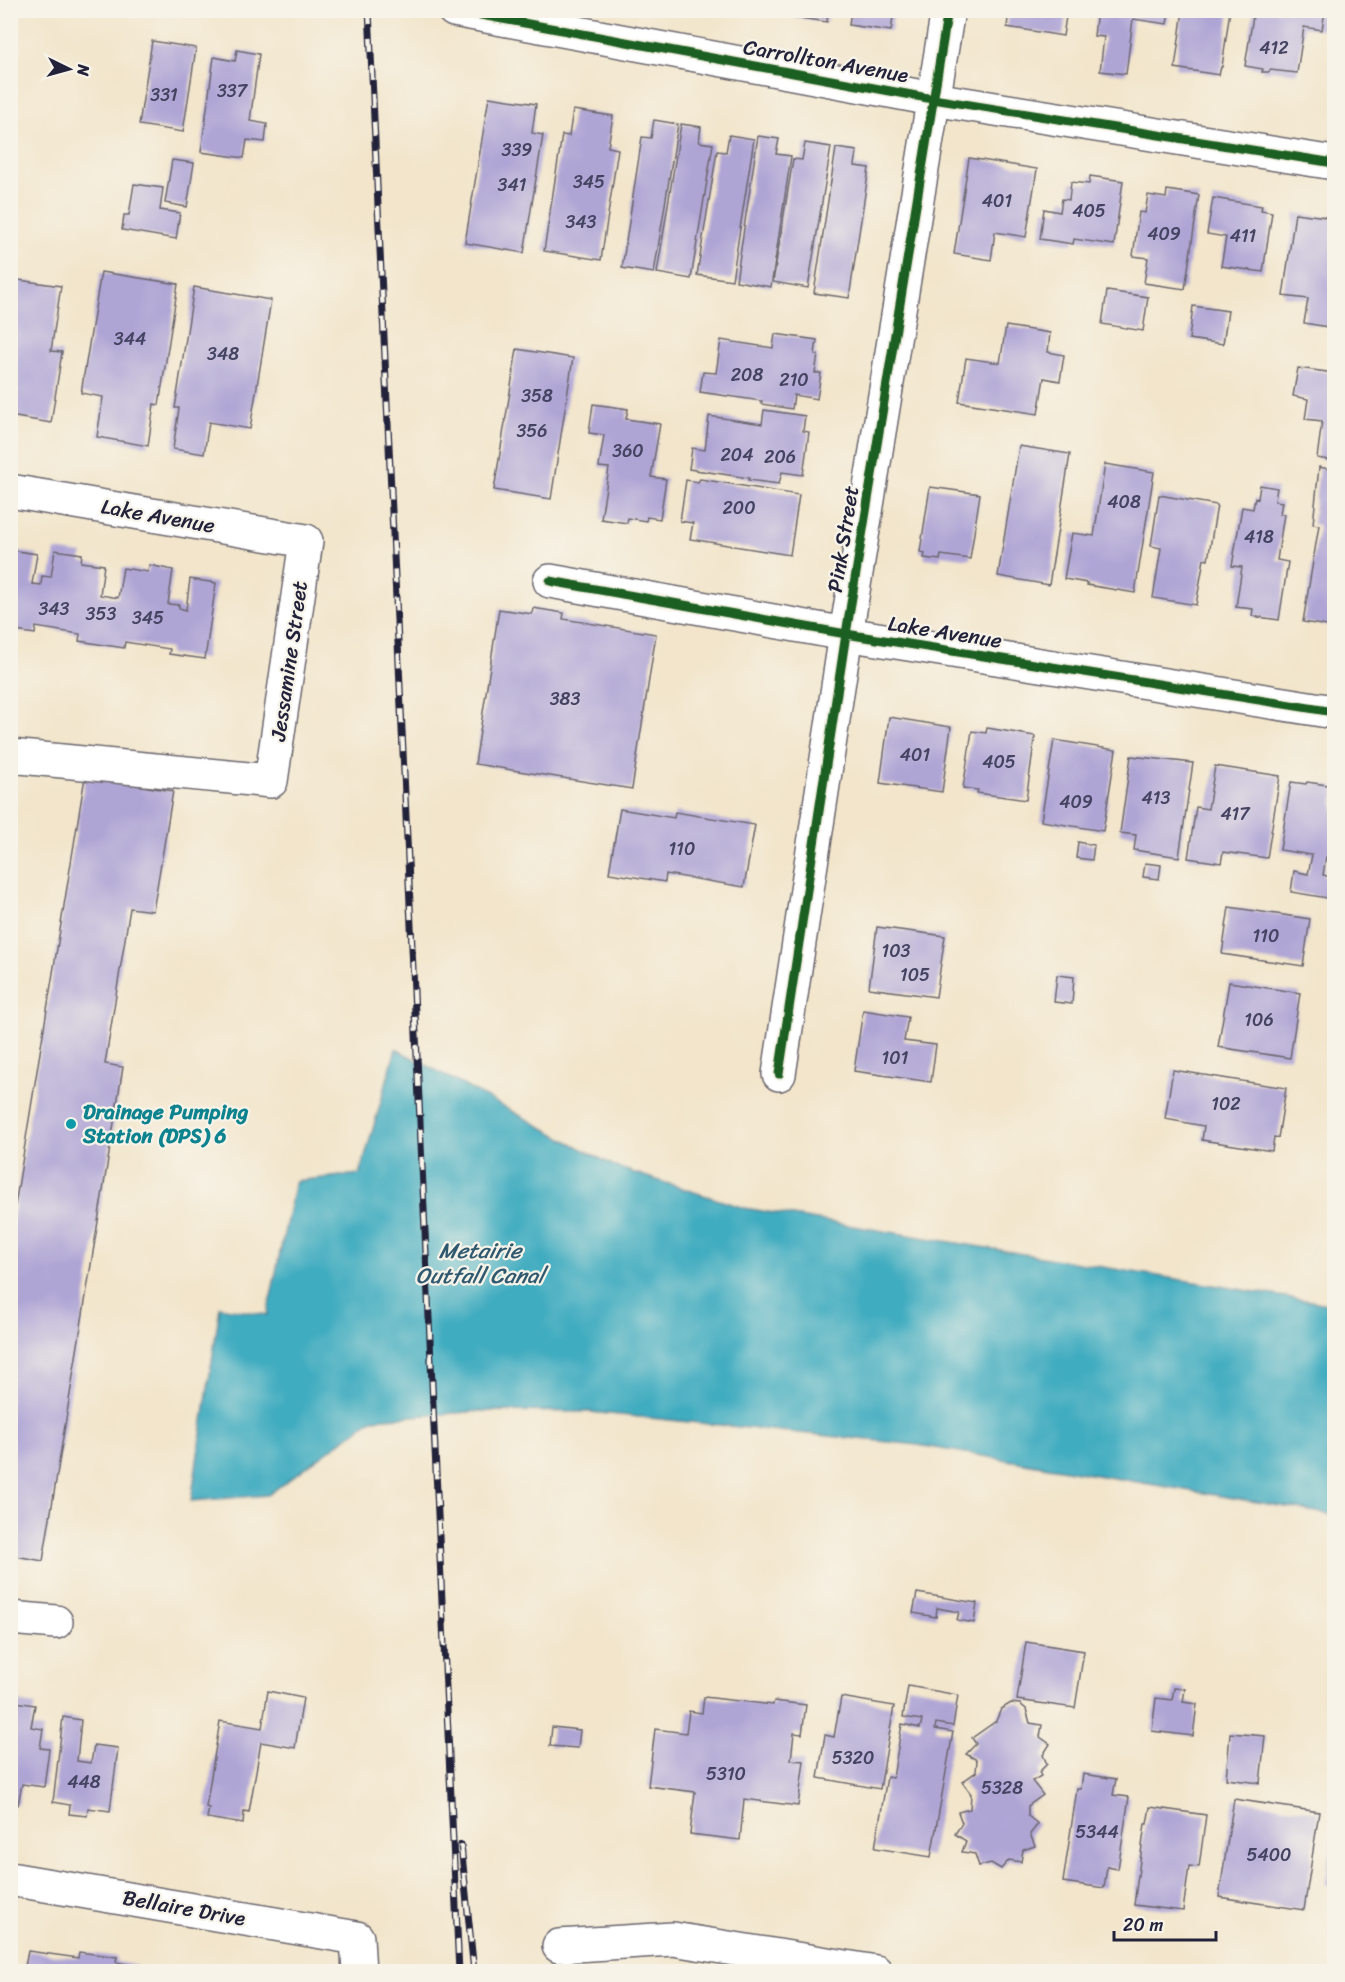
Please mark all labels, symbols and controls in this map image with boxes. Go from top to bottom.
street label: Carrollton Avenue [740,28,912,94]
house number: 412 [1259,32,1289,64]
north arrow [39,39,99,99]
text: N [68,62,98,78]
house number: 337 [217,75,249,107]
house number: 331 [150,79,178,111]
house number: 339 [502,134,532,166]
house number: 345 [573,166,605,198]
house number: 341 [498,169,527,201]
house number: 401 [982,185,1012,217]
house number: 405 [1072,195,1106,227]
house number: 343 [565,206,597,238]
house number: 409 [1147,218,1181,250]
house number: 411 [1230,220,1257,252]
house number: 344 [114,323,146,355]
house number: 348 [207,338,239,370]
house number: 208 [731,359,763,391]
house number: 210 [779,364,809,396]
house number: 358 [521,380,553,412]
house number: 356 [516,415,548,447]
house number: 360 [612,435,644,467]
house number: 204 [720,439,754,471]
house number: 206 [764,441,796,473]
street label: Pink Street [816,483,870,595]
house number: 408 [1107,486,1141,518]
street label: Lake Avenue [98,487,218,545]
house number: 200 [722,492,756,524]
house number: 418 [1244,521,1274,553]
street label: Jessamine Street [259,579,319,744]
house number: 343 [38,593,70,625]
house number: 353 [86,598,116,630]
house number: 345 [132,602,164,634]
street label: Lake Avenue [885,604,1005,660]
house number: 383 [550,683,580,715]
house number: 401 [900,739,930,771]
house number: 405 [982,746,1016,778]
house number: 413 [1142,782,1171,814]
house number: 409 [1059,786,1093,818]
house number: 417 [1220,798,1251,830]
house number: 110 [669,833,695,865]
house number: 110 [1253,920,1279,952]
house number: 103 [882,935,911,967]
house number: 105 [900,959,930,991]
house number: 106 [1244,1004,1274,1036]
house number: 101 [882,1042,909,1074]
house number: 102 [1211,1088,1241,1120]
place label: Drainage Pumping Station (DPS) 6 [82,1093,249,1155]
marker: Drainage Pumping Station (DPS) 6 [64,1117,78,1131]
water label: Metairie Outfall Canal [416,1231,549,1295]
house number: 5320 [832,1742,874,1774]
house number: 5310 [706,1758,746,1790]
house number: 448 [67,1766,101,1798]
house number: 5328 [981,1772,1023,1804]
house number: 5344 [1075,1816,1119,1848]
house number: 5400 [1247,1839,1292,1871]
street label: Bellaire Drive [120,1879,248,1937]
scale bar [1114,1904,1216,1942]
text: 20 m [1123,1909,1163,1941]

